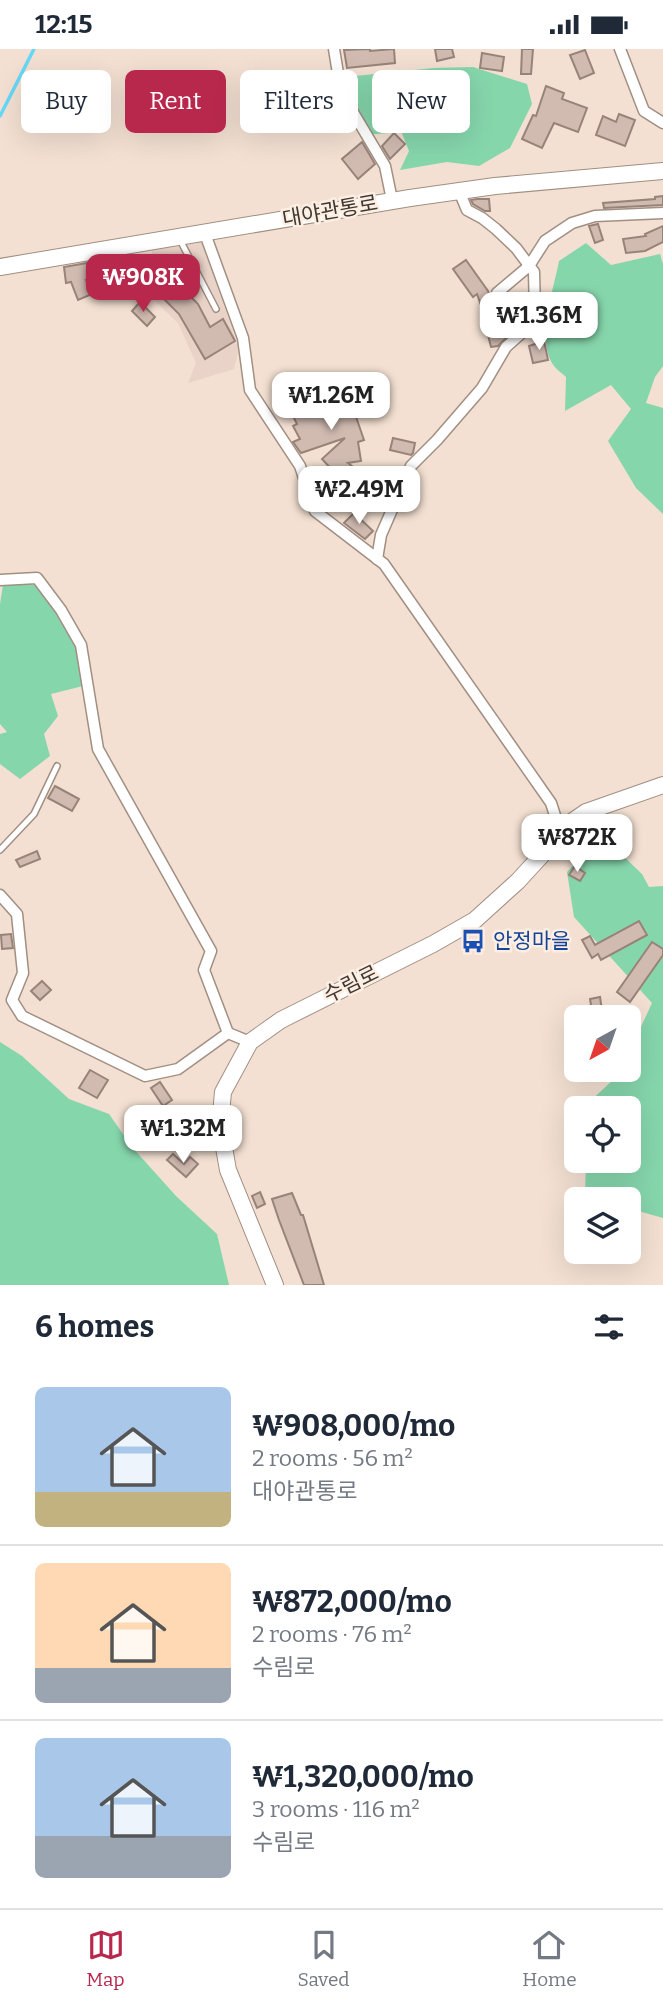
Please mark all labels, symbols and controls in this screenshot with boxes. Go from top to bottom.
text: 12:15 [35,9,92,40]
chip: Buy [21,70,111,133]
chip: Rent [125,70,226,133]
chip: Filters [240,70,358,133]
chip: New [372,70,470,133]
street label: 대야관통로 [280,190,380,232]
pin: ₩908K [94,254,192,314]
text: ₩908K [102,263,184,291]
pin: ₩1.36M [482,293,596,352]
text: ₩1.36M [496,301,582,329]
pin: ₩1.26M [274,373,388,432]
text: ₩1.26M [288,381,374,409]
pin: ₩2.49M [302,467,416,526]
text: ₩2.49M [314,475,404,503]
pin: ₩872K [528,815,626,874]
text: ₩872K [537,823,617,851]
bus stop icon: 안정마을 [459,927,487,955]
place label: 안정마을 [493,928,570,954]
street label: 수림로 [319,960,383,1008]
north arrow [564,1005,640,1081]
map controls [564,1005,641,1264]
button: locate [564,1096,641,1173]
pin: ₩1.32M [126,1105,240,1165]
text: ₩1.32M [140,1114,226,1142]
button: layers [564,1187,641,1264]
icon: filters [590,1308,628,1346]
text: 6 homes [35,1309,154,1345]
text: ₩908,000/mo [252,1408,455,1444]
icon: home [91,1415,175,1499]
text: 2 rooms · 56 m² [252,1444,413,1472]
text: 대야관통로 [252,1477,358,1505]
text: ₩872,000/mo [252,1584,452,1620]
icon: home [91,1591,175,1675]
text: 2 rooms · 76 m² [252,1620,412,1648]
text: 수림로 [252,1653,315,1681]
text: ₩1,320,000/mo [252,1759,474,1795]
icon: home [91,1766,175,1850]
text: 3 rooms · 116 m² [252,1795,420,1823]
text: 수림로 [252,1828,315,1856]
tab: Map [86,1926,125,1991]
tab: Saved [297,1926,350,1991]
tab: Home [522,1926,577,1991]

